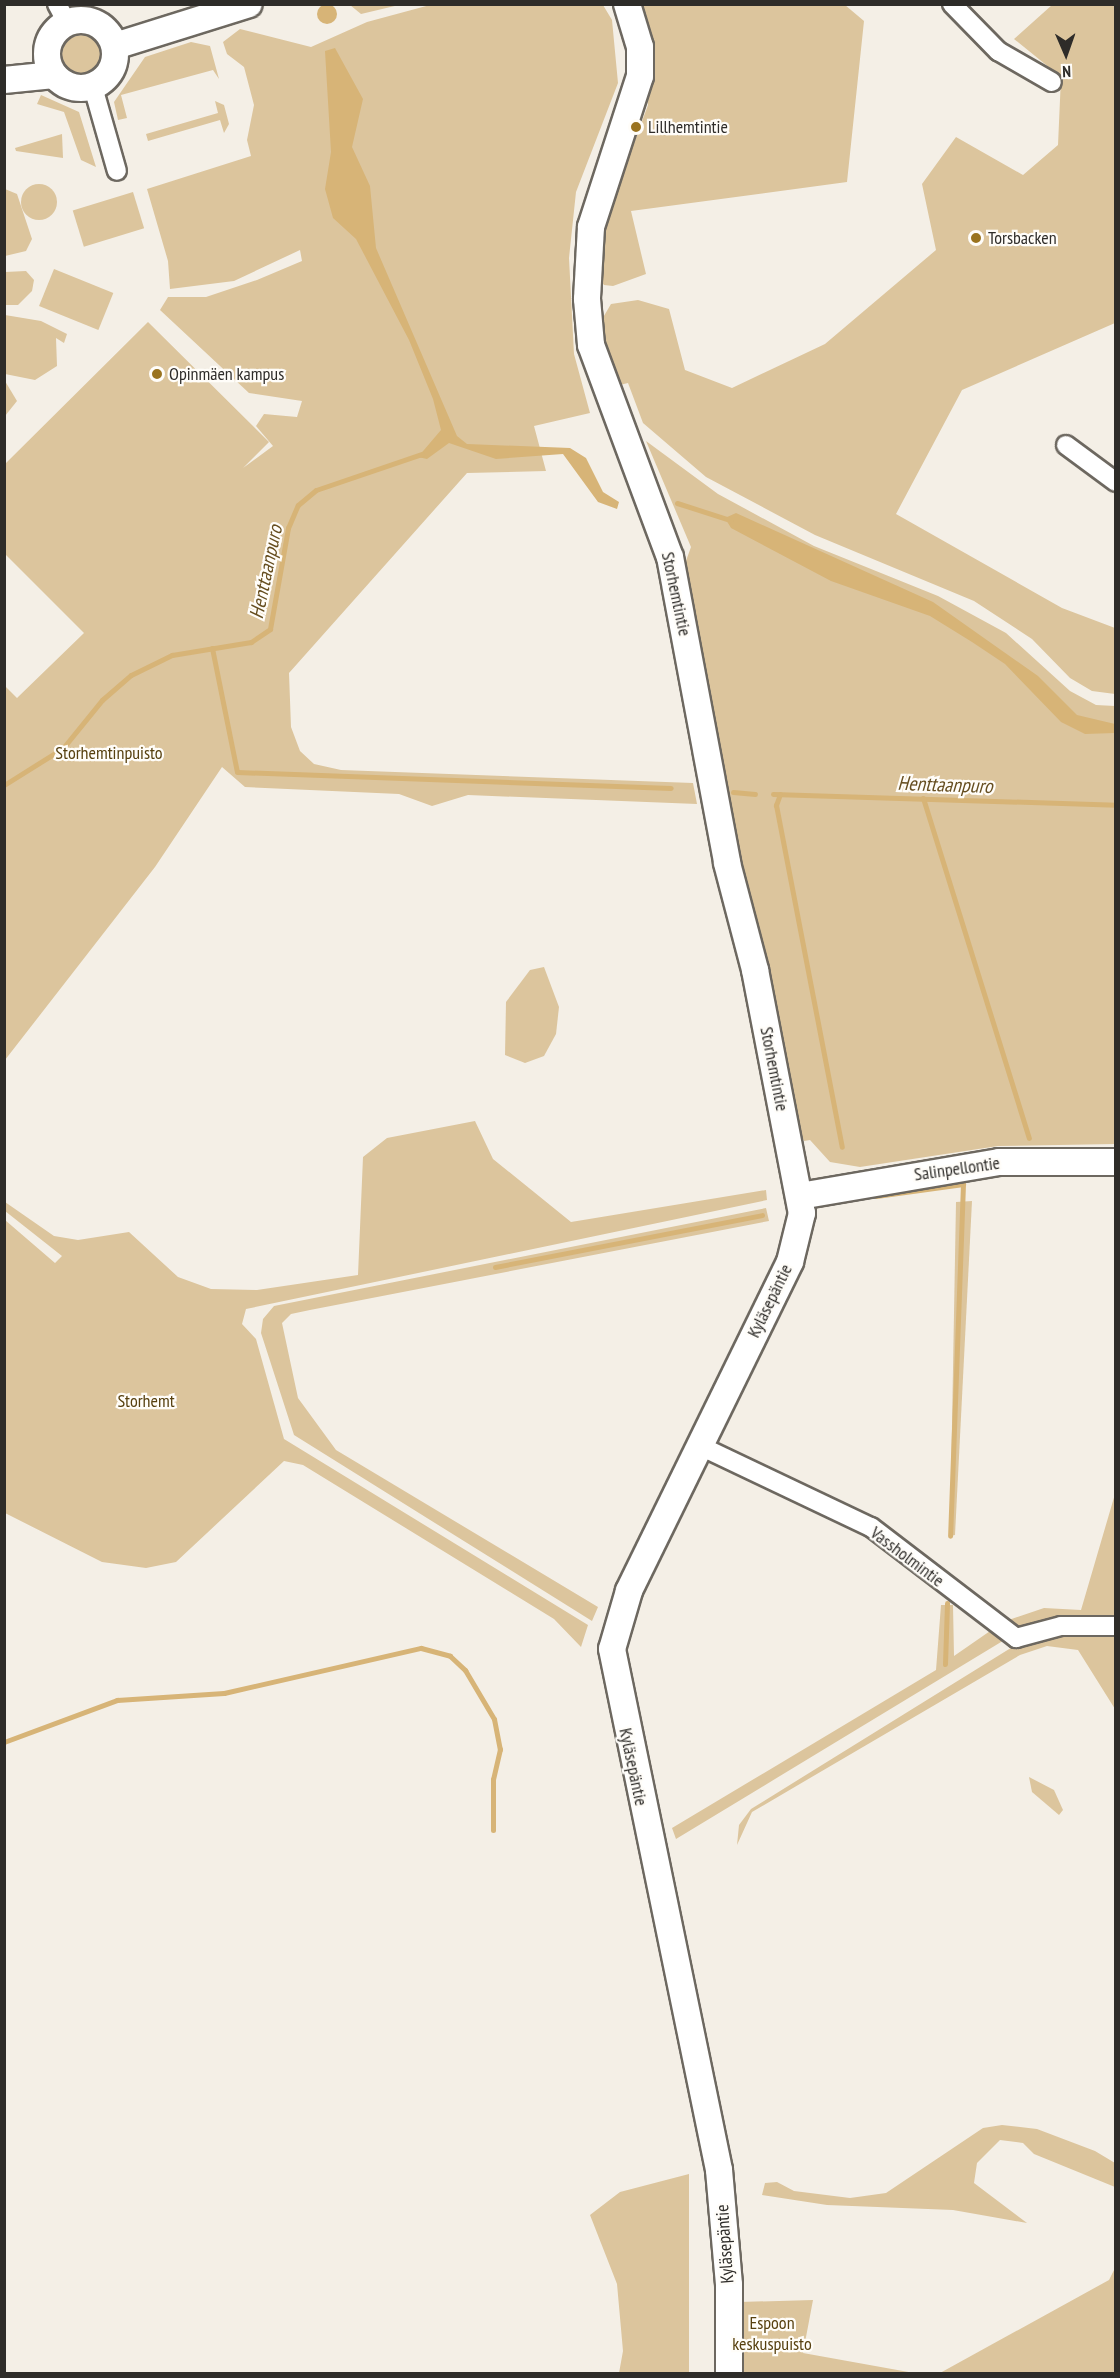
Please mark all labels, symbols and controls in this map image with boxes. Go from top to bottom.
north arrow [1036,24,1096,84]
text: N [1062,62,1071,82]
place label: Lillhemtintie [648,116,728,138]
marker: Lillhemtintie [629,120,643,134]
place label: Torsbacken [988,227,1057,249]
marker: Torsbacken [969,231,983,245]
place label: Opinmäen kampus [169,363,284,385]
marker: Opinmäen kampus [150,367,164,381]
water label: Henttaanpuro [244,523,288,621]
street label: Storhemtintie [657,550,695,638]
park label: Storhemtinpuisto [55,742,163,764]
water label: Henttaanpuro [897,771,993,799]
street label: Storhemtintie [755,1025,793,1113]
street label: Salinpellontie [913,1152,1001,1186]
street label: Kyläsepäntie [743,1261,797,1341]
park label: Storhemt [117,1390,175,1412]
street label: Vassholmintie [866,1522,948,1592]
street label: Kyläsepäntie [614,1726,652,1808]
street label: Kyläsepäntie [711,2204,739,2284]
park label: Espoon keskuspuisto [732,2313,812,2356]

